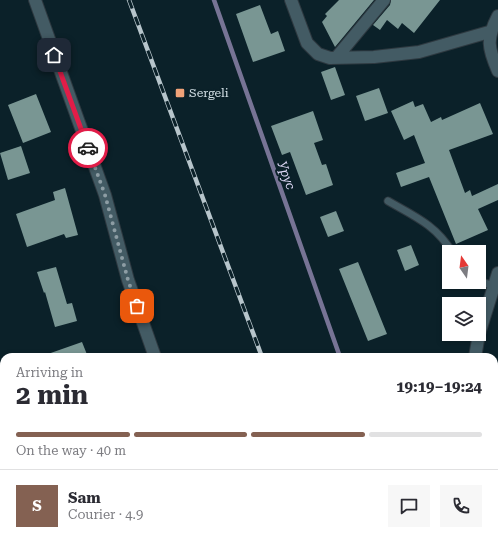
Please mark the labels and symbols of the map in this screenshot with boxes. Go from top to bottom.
pin [37,38,71,72]
place label: Sergeli [189,86,229,100]
marker: Sergeli [174,87,186,99]
courier [68,128,108,168]
water label: Урус [274,159,299,192]
north arrow [442,245,486,289]
pin [120,289,154,323]

